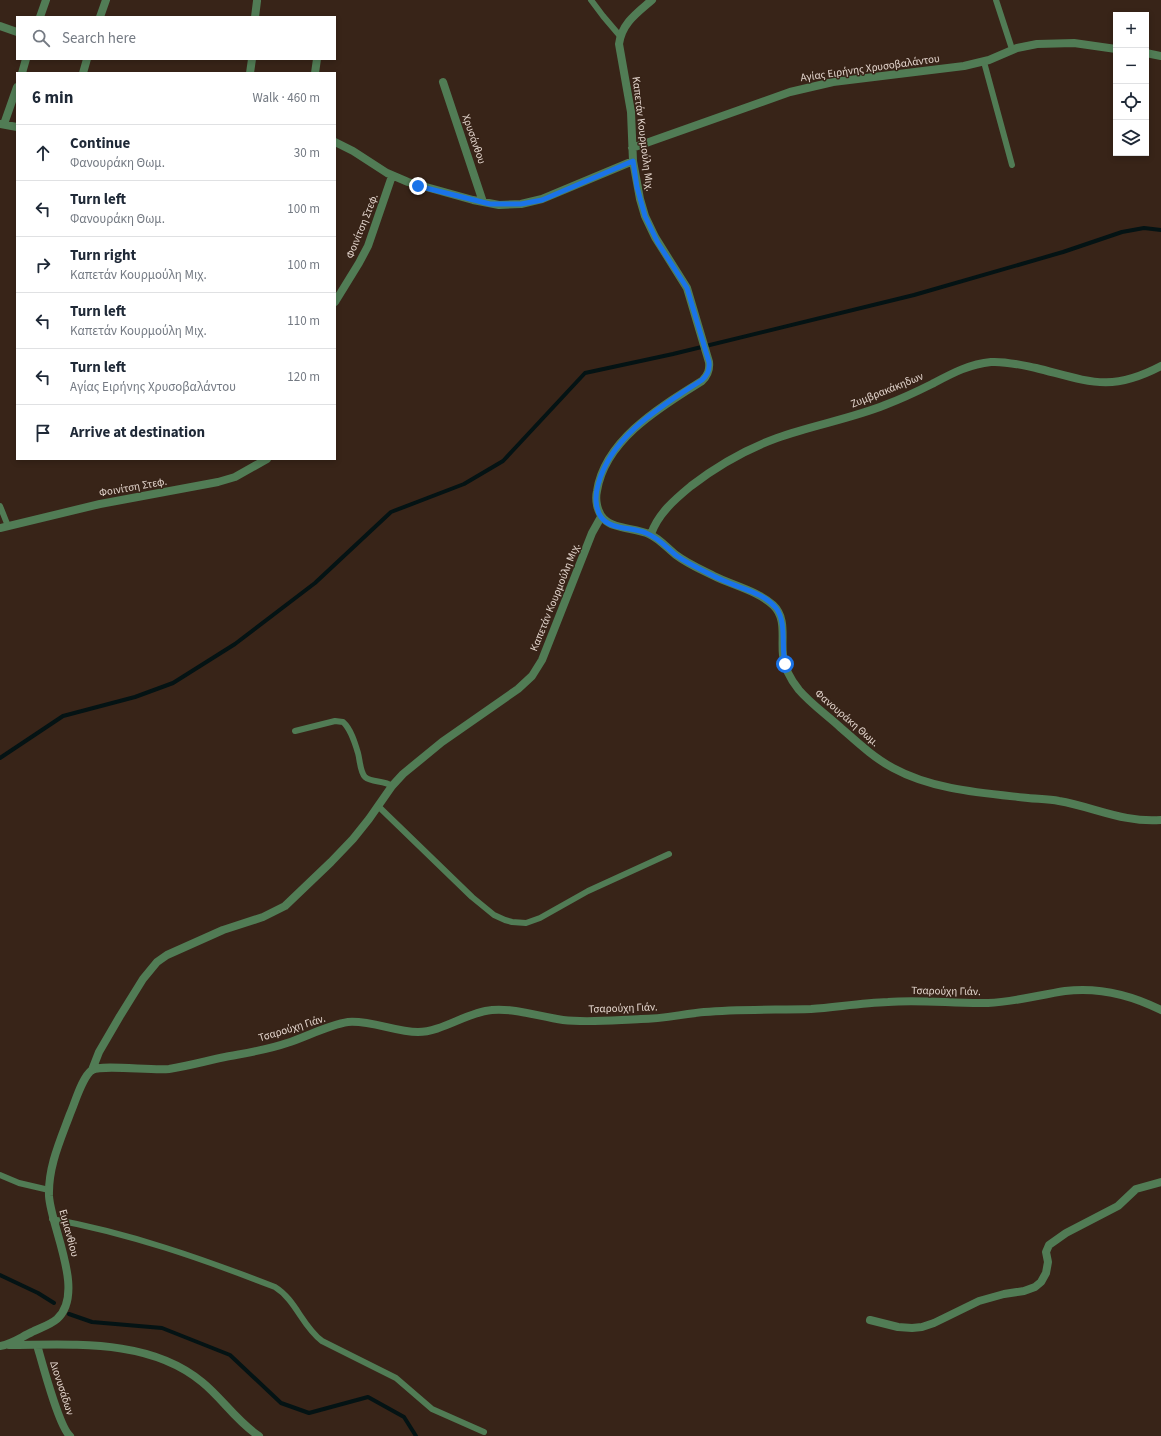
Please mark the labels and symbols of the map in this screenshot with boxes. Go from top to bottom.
street label: Αγίας Ειρήνης Χρυσοβαλάντου [799,51,941,85]
street label: Καπετάν Κουρμούλη Μιχ. [629,76,658,193]
street label: Χρυσάνθου [458,112,490,166]
route end [409,177,427,195]
street label: Φοινίτση Στεφ. [342,191,382,261]
street label: Ζυμβρακάκηδων [848,369,926,411]
street label: Φοινίτση Στεφ. [98,474,168,500]
street label: Καπετάν Κουρμούλη Μιχ. [526,540,584,653]
route start [776,655,794,673]
street label: Φανουράκη Θωμ. [812,686,882,750]
street label: Τσαρούχη Γιάν. [911,983,981,999]
street label: Τσαρούχη Γιάν. [588,999,658,1017]
street label: Τσαρούχη Γιάν. [257,1011,328,1045]
street label: Ευμανθίου [55,1208,83,1258]
street label: Διονυσάδων [46,1359,78,1417]

